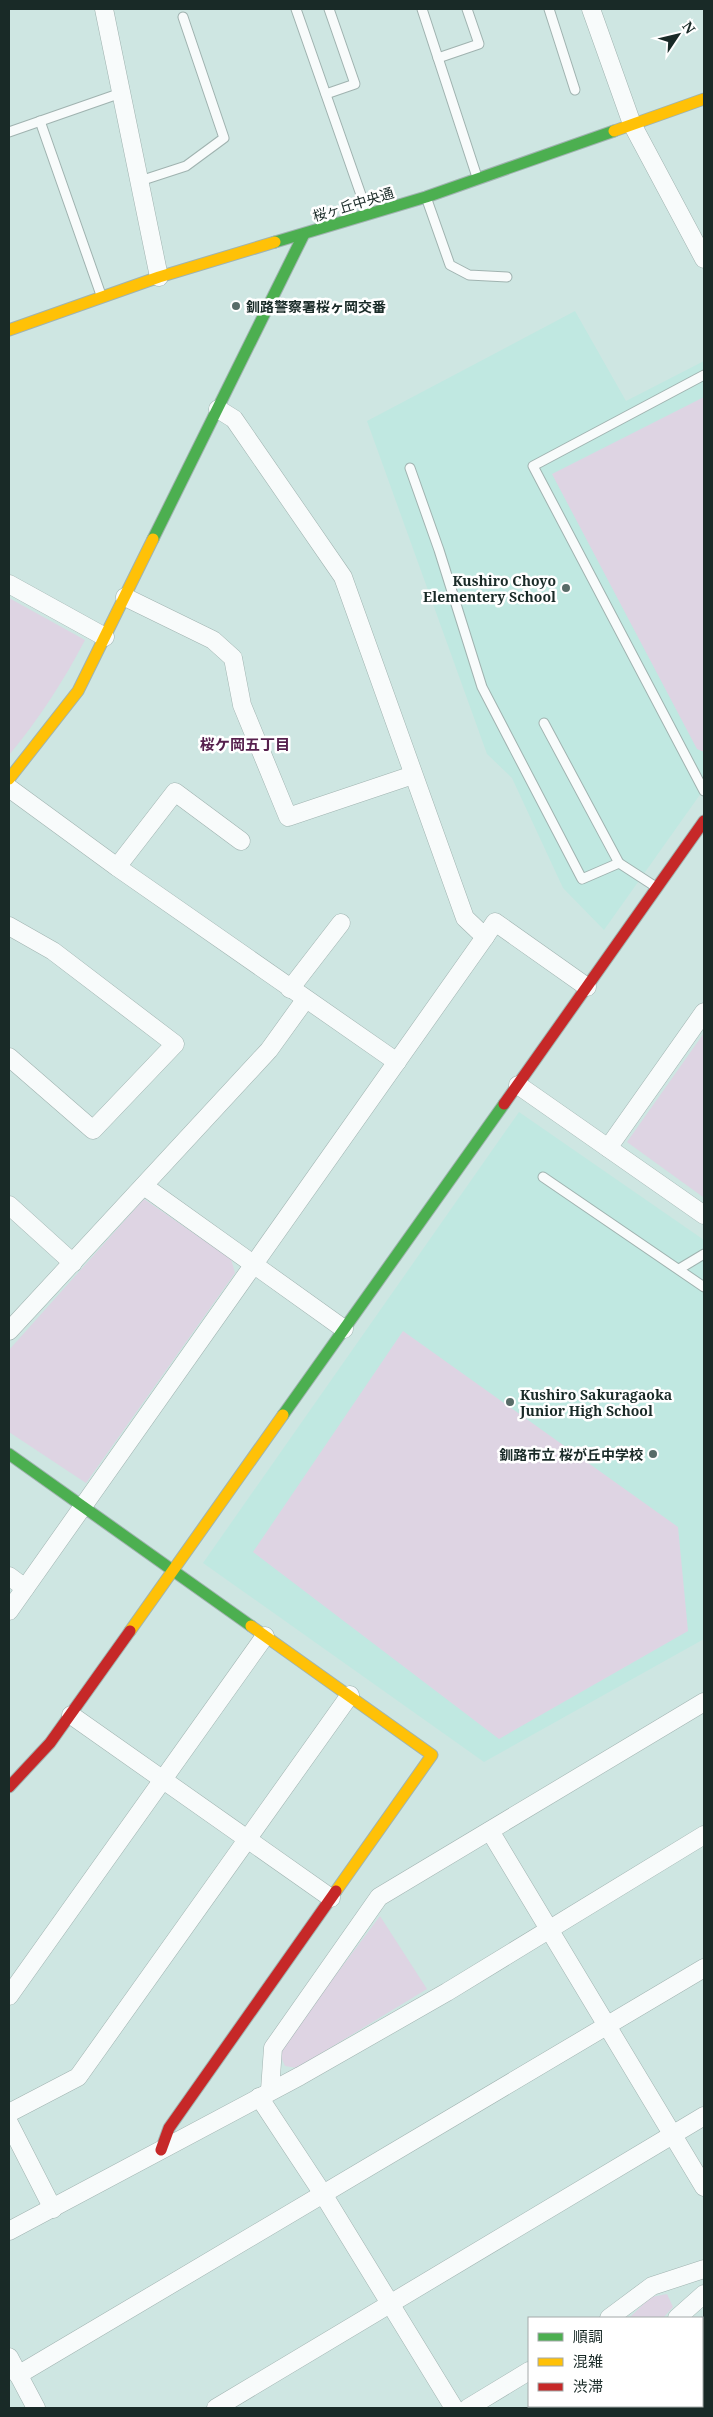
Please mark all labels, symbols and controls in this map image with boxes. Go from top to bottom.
north arrow [653,10,703,60]
text: N [678,17,700,37]
street label: 桜ヶ丘中央通 [310,183,396,225]
place label: 釧路警察署桜ヶ岡交番 [246,297,386,316]
marker: 釧路警察署桜ヶ岡交番 [230,300,242,312]
place label: Kushiro Choyo Elementery School [423,571,556,606]
marker: Kushiro Choyo Elementery School [560,582,572,594]
district label: 桜ケ岡五丁目 [200,734,290,754]
place label: Kushiro Sakuragaoka Junior High School [519,1385,672,1420]
marker: Kushiro Sakuragaoka Junior High School [504,1396,516,1408]
place label: 釧路市立 桜が丘中学校 [499,1445,643,1464]
marker: 釧路市立 桜が丘中学校 [647,1448,659,1460]
legend [528,2317,703,2407]
text: 順調 [573,2326,603,2346]
text: 混雑 [573,2351,603,2371]
text: 渋滞 [573,2376,603,2396]

